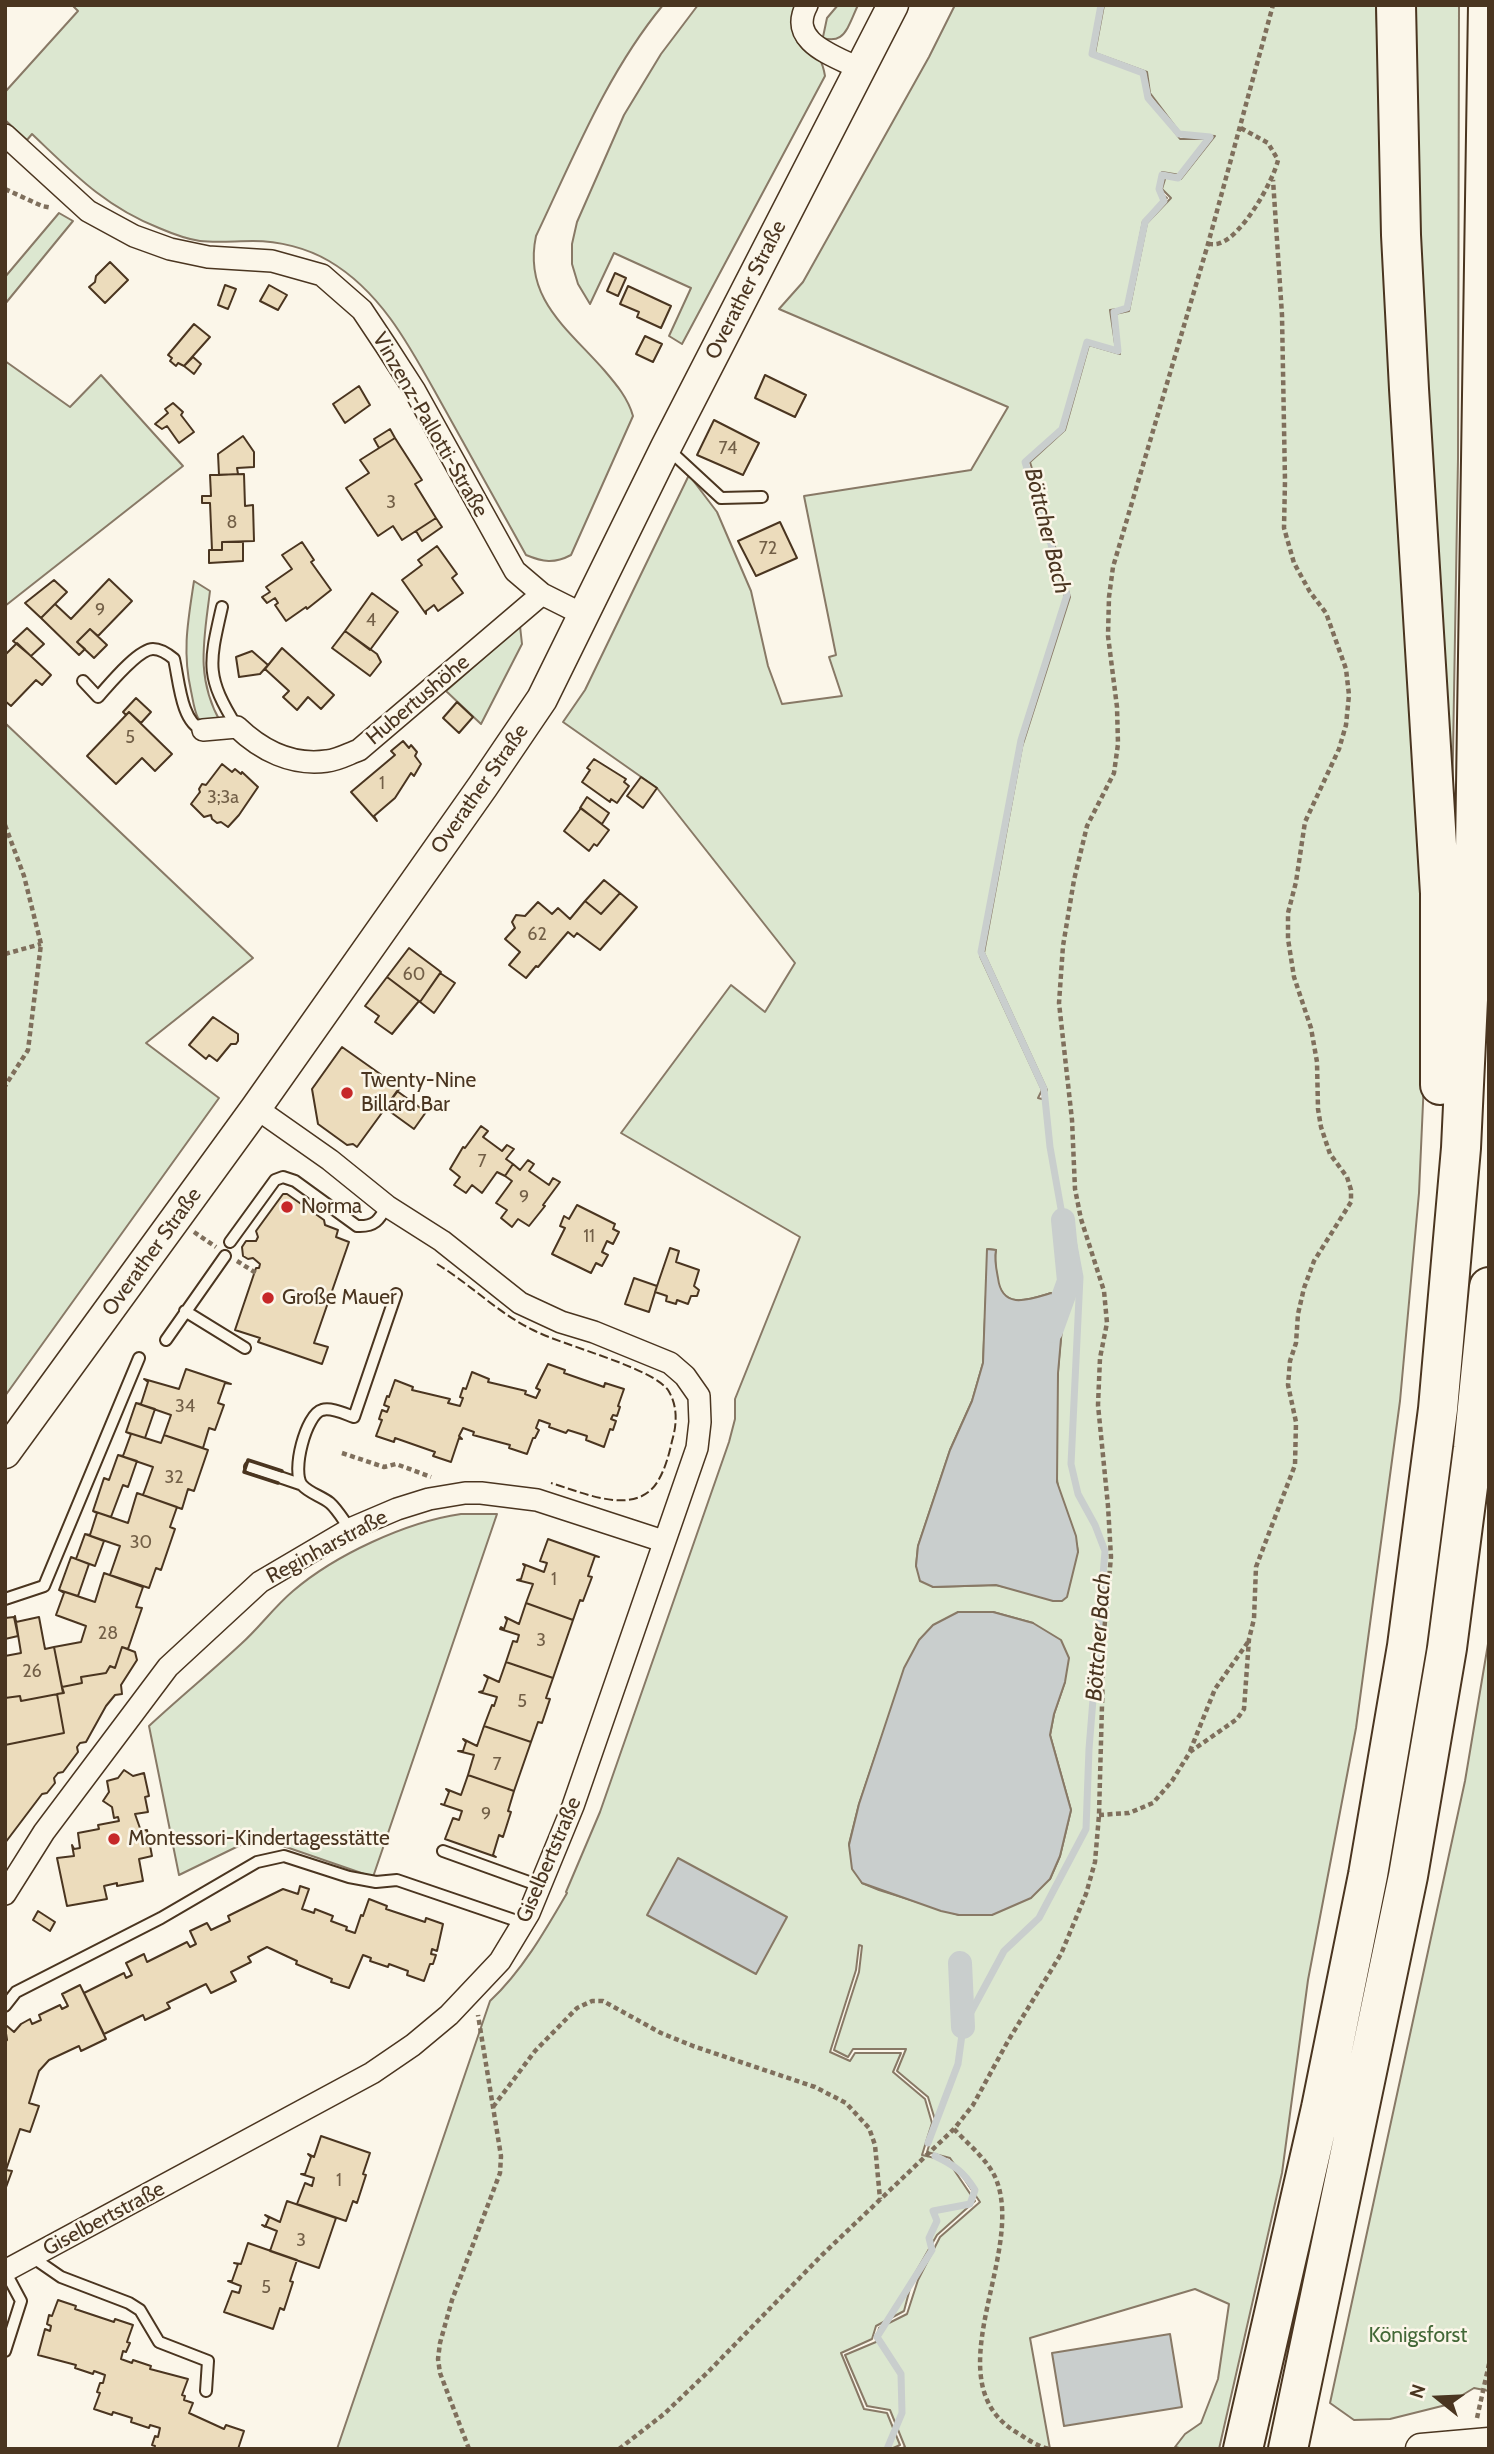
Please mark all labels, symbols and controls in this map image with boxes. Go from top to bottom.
street label: Overather Straße [700,216,792,364]
street label: Vinzenz-Pallotti-Straße [367,328,493,522]
house number: 74 [719,438,737,460]
water label: Böttcher Bach [1018,465,1076,597]
house number: 3 [386,492,396,514]
house number: 8 [227,512,237,534]
house number: 72 [759,538,777,560]
house number: 9 [95,600,105,622]
house number: 4 [366,610,376,632]
street label: Hubertushöhe [361,650,475,750]
street label: Overather Straße [426,719,534,859]
house number: 5 [125,727,135,749]
house number: 1 [379,773,385,795]
house number: 3;3a [207,787,239,809]
house number: 62 [527,924,547,946]
house number: 60 [403,964,425,986]
place label: Twenty-Nine Billard Bar [361,1068,476,1118]
marker: Twenty-Nine Billard Bar [339,1085,355,1101]
house number: 7 [477,1151,487,1173]
street label: Overather Straße [97,1183,207,1321]
house number: 9 [519,1187,529,1209]
place label: Norma [301,1194,362,1220]
marker: Norma [279,1199,295,1215]
house number: 11 [583,1226,595,1248]
place label: Große Mauer [282,1285,397,1311]
marker: Große Mauer [260,1290,276,1306]
house number: 34 [175,1396,195,1418]
house number: 32 [164,1467,184,1489]
street label: Reginharstraße [262,1505,392,1589]
house number: 30 [130,1532,152,1554]
house number: 1 [551,1569,557,1591]
water label: Böttcher Bach [1081,1572,1117,1702]
house number: 28 [98,1623,118,1645]
house number: 3 [536,1630,546,1652]
house number: 26 [22,1661,42,1683]
house number: 5 [517,1691,527,1713]
house number: 7 [492,1754,502,1776]
street label: Giselbertstraße [511,1793,587,1927]
house number: 9 [481,1804,491,1826]
place label: Montessori-Kindertagesstätte [128,1826,390,1852]
marker: Montessori-Kindertagesstätte [106,1831,122,1847]
house number: 1 [336,2170,342,2192]
street label: Giselbertstraße [39,2176,169,2262]
house number: 3 [296,2230,306,2252]
house number: 5 [261,2277,271,2299]
park label: Königsforst [1369,2323,1467,2349]
north arrow [1403,2363,1473,2433]
text: N [1405,2381,1431,2401]

